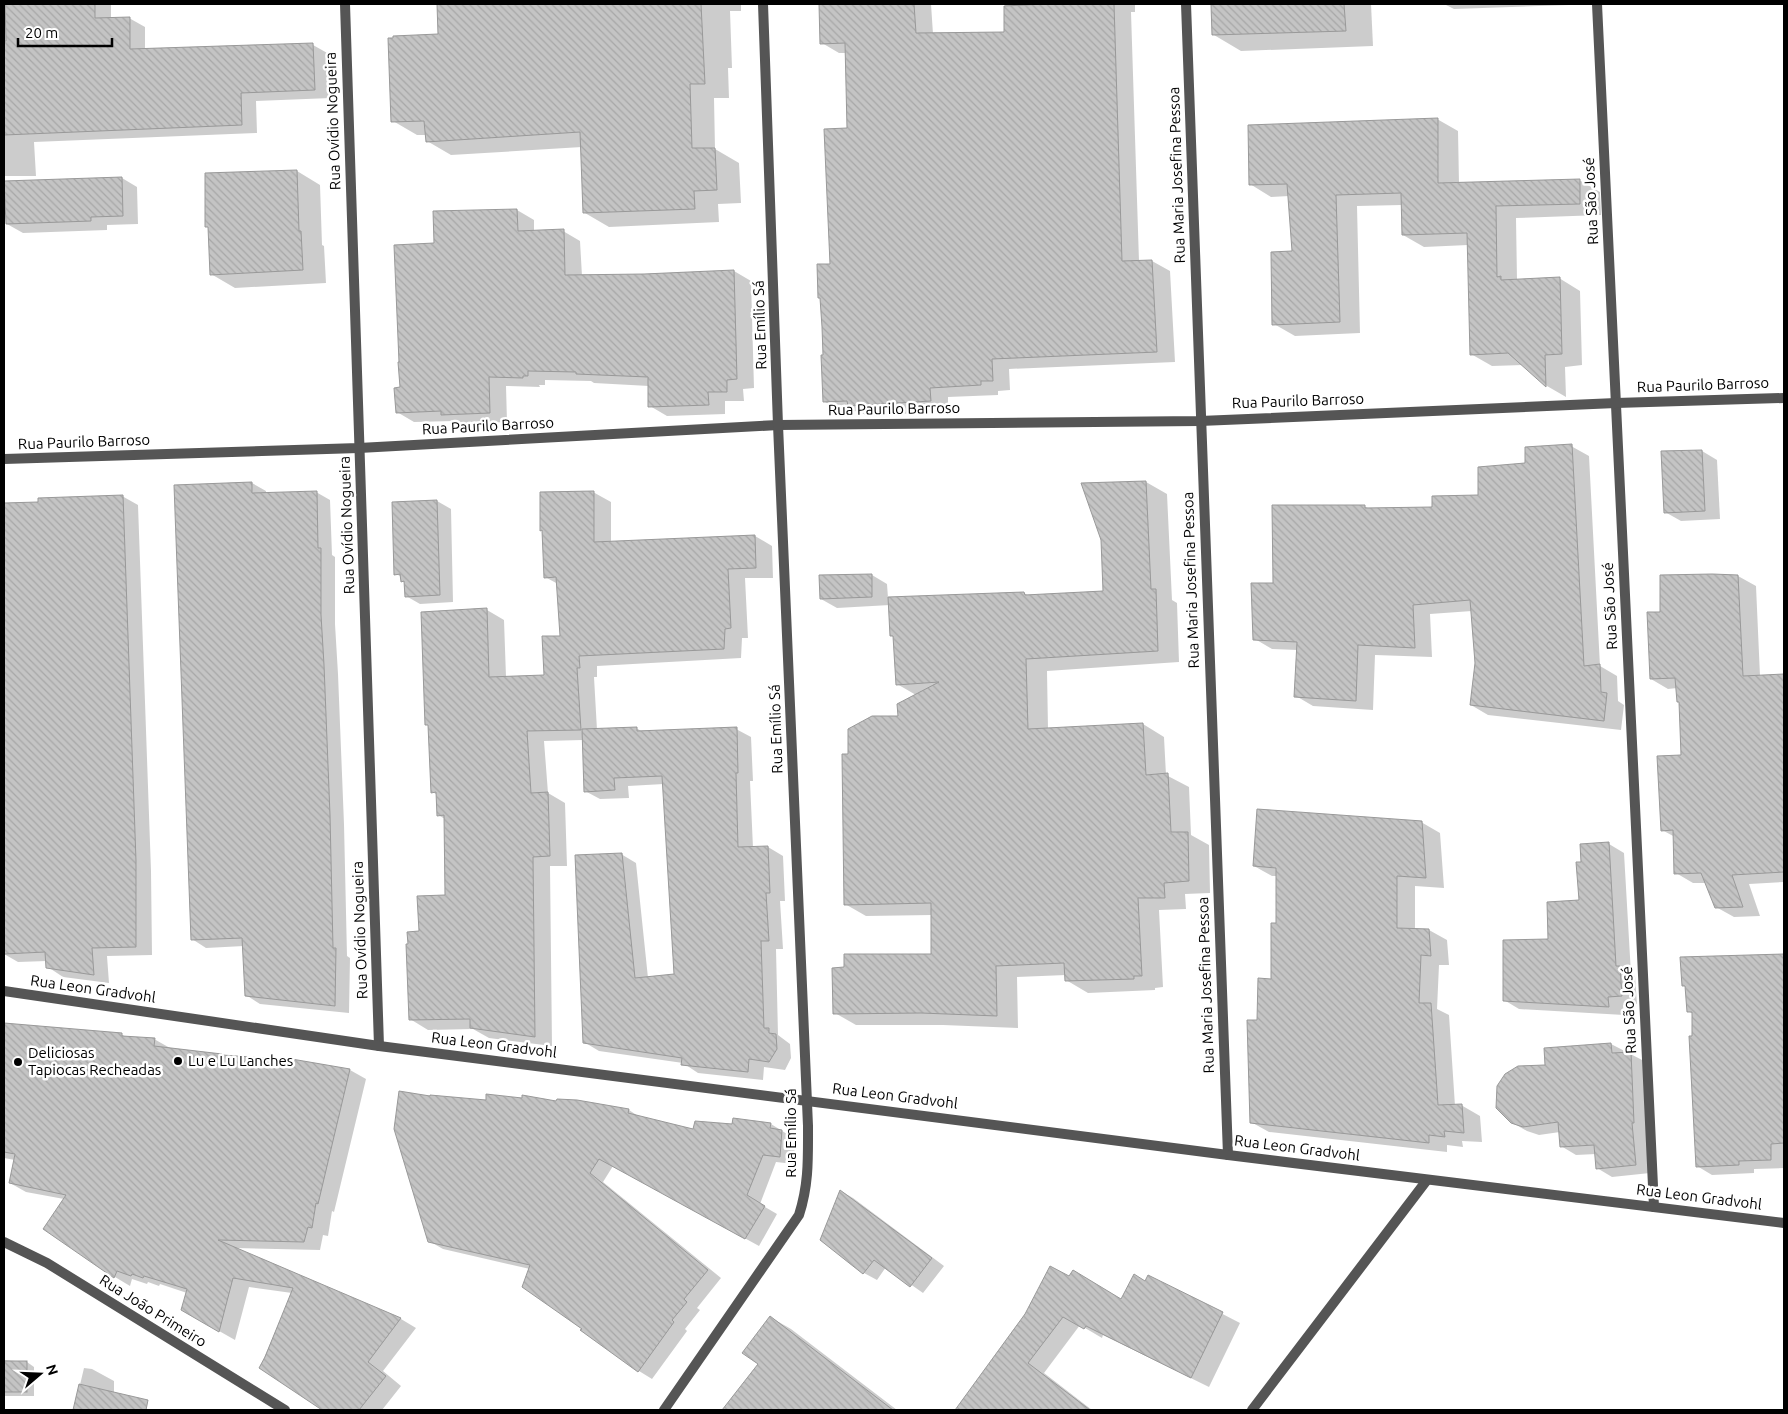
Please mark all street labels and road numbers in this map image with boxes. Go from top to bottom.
street label: Rua Ovídio Nogueira [322,52,343,190]
street label: Rua Maria Josefina Pessoa [1165,86,1188,264]
street label: Rua São José [1580,157,1601,245]
street label: Rua Emílio Sá [749,280,770,370]
street label: Rua Paurilo Barroso [1637,374,1769,395]
street label: Rua Paurilo Barroso [1232,390,1364,411]
street label: Rua Paurilo Barroso [828,399,960,418]
street label: Rua Paurilo Barroso [421,414,554,437]
street label: Rua Paurilo Barroso [18,431,150,452]
street label: Rua Ovídio Nogueira [336,456,357,594]
street label: Rua Maria Josefina Pessoa [1179,491,1202,669]
street label: Rua São José [1599,562,1620,650]
street label: Rua Emílio Sá [765,684,786,774]
street label: Rua Ovídio Nogueira [349,861,370,999]
street label: Rua Maria Josefina Pessoa [1194,896,1217,1074]
street label: Rua São José [1618,966,1639,1054]
street label: Rua Leon Gradvohl [29,971,157,1006]
street label: Rua Leon Gradvohl [430,1028,558,1061]
street label: Rua Leon Gradvohl [831,1079,959,1112]
street label: Rua Emílio Sá [782,1088,799,1178]
street label: Rua Leon Gradvohl [1233,1131,1361,1164]
street label: Rua Leon Gradvohl [1635,1180,1763,1213]
street label: Rua João Primeiro [97,1271,210,1350]

